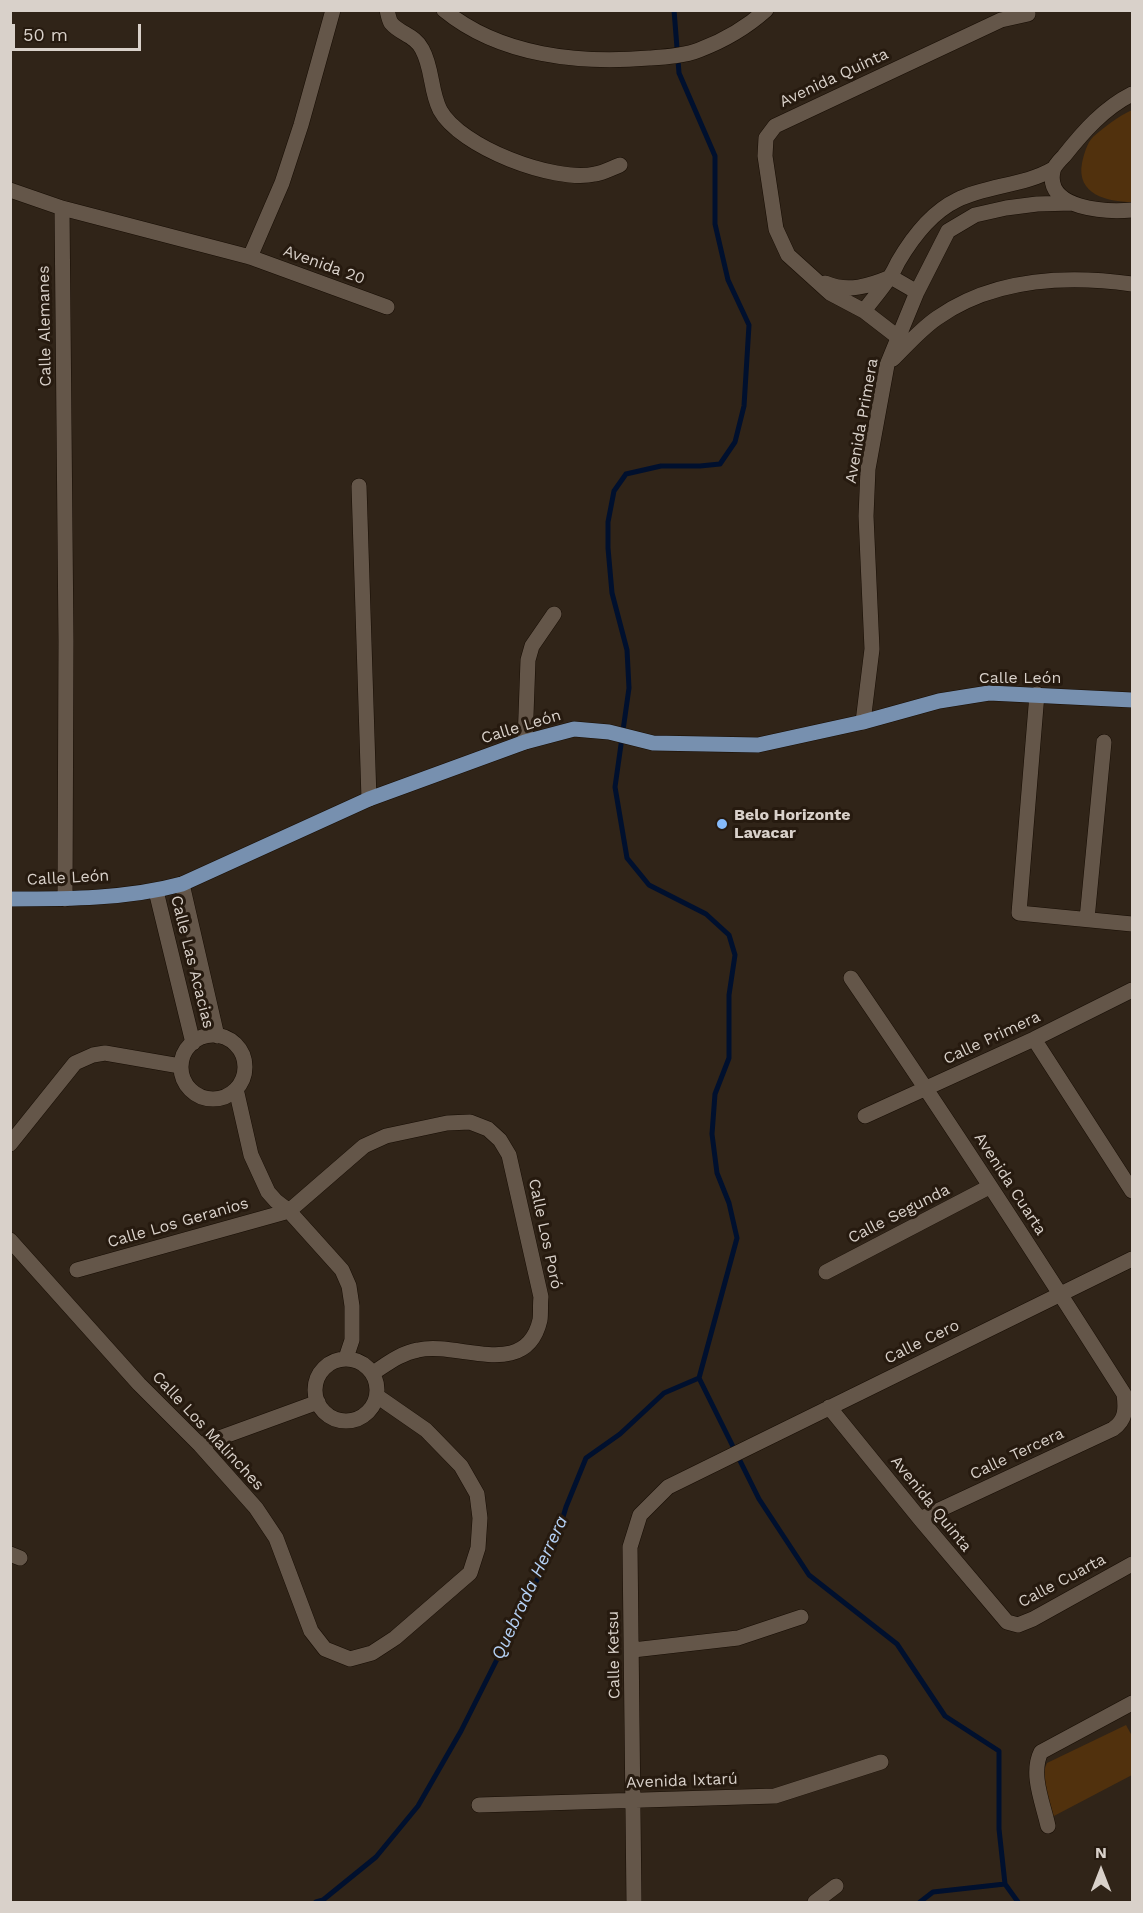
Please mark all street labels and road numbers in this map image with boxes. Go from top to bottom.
street label: Avenida Quinta [776,44,892,112]
street label: Avenida 20 [281,241,367,289]
street label: Calle Alemanes [34,265,56,387]
street label: Avenida Primera [842,357,882,485]
street label: Calle León [979,668,1061,688]
street label: Calle León [479,706,563,748]
street label: Calle León [26,866,110,890]
street label: Calle Las Acacias [166,894,218,1030]
street label: Calle Primera [940,1007,1044,1069]
street label: Avenida Cuarta [970,1129,1050,1239]
street label: Calle Los Poró [524,1177,566,1291]
street label: Calle Segunda [845,1180,953,1248]
street label: Calle Los Geranios [105,1194,251,1252]
street label: Calle Cero [882,1316,962,1368]
street label: Calle Los Malinches [148,1368,268,1494]
street label: Calle Tercera [967,1424,1067,1484]
street label: Avenida Quinta [886,1452,976,1556]
street label: Calle Cuarta [1015,1550,1109,1612]
street label: Calle Ketsu [604,1611,624,1699]
street label: Avenida Ixtarú [626,1769,738,1793]

